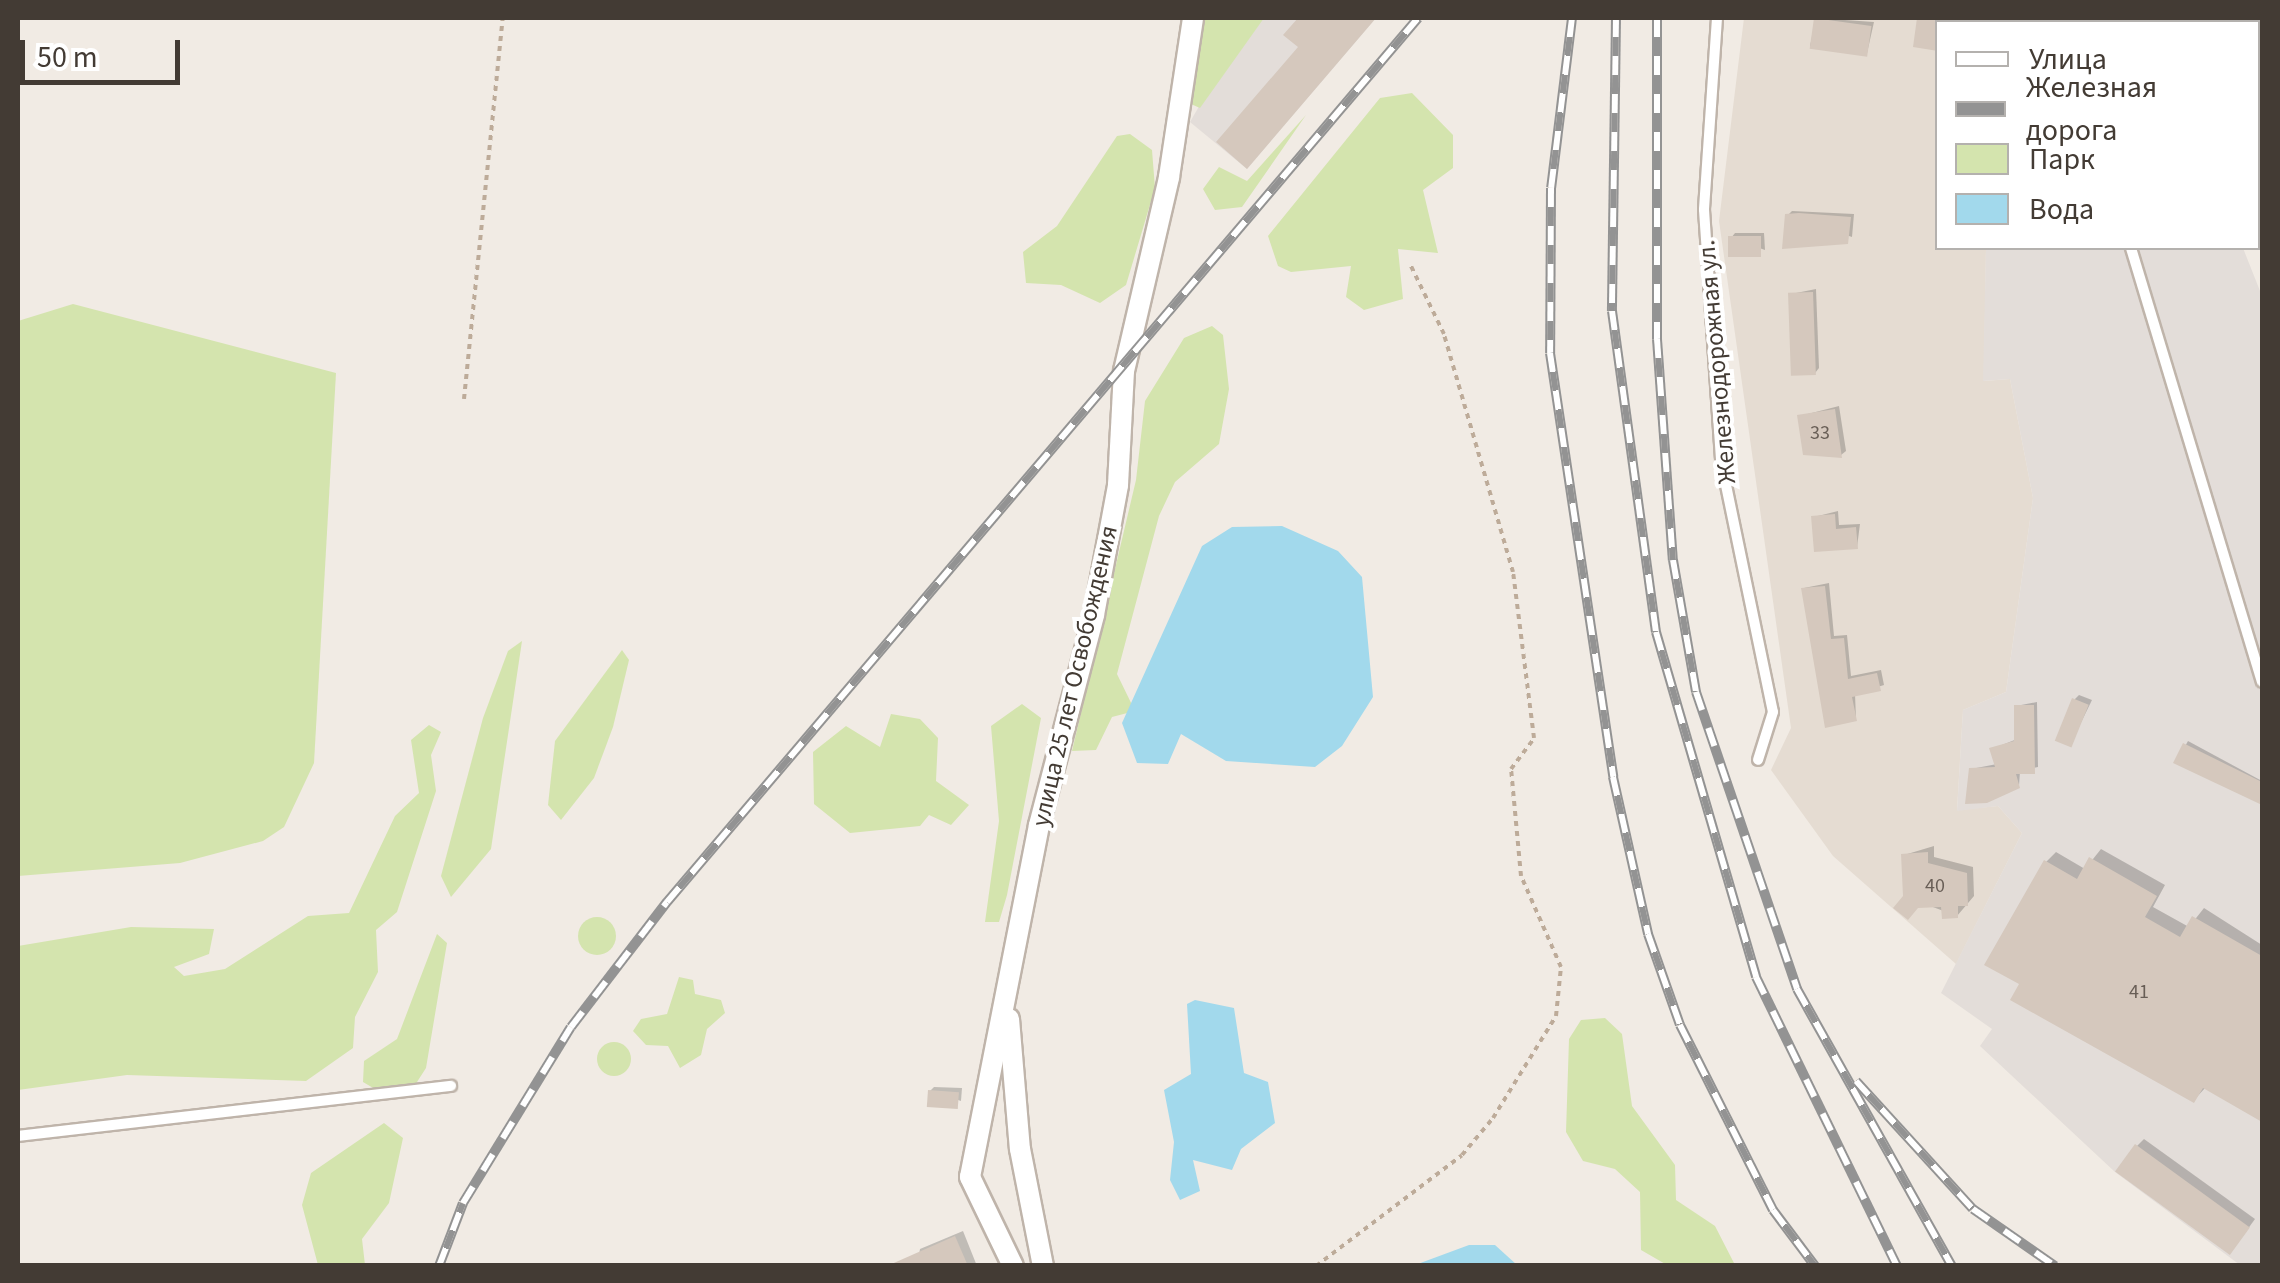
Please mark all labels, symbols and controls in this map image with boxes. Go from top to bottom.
scale bar [25,20,185,82]
legend [1935,20,2260,250]
text: 50 m [37,36,98,79]
text: Улица [2029,38,2107,81]
text: Железная дорога [2026,66,2157,152]
text: Парк [2029,138,2095,181]
text: Вода [2029,188,2094,231]
street label: Железнодорожная ул. [1691,239,1743,485]
house number: 33 [1810,421,1830,445]
street label: улица 25 лет Освобождения [1026,523,1124,829]
house number: 40 [1925,874,1945,898]
house number: 41 [2129,980,2149,1004]

